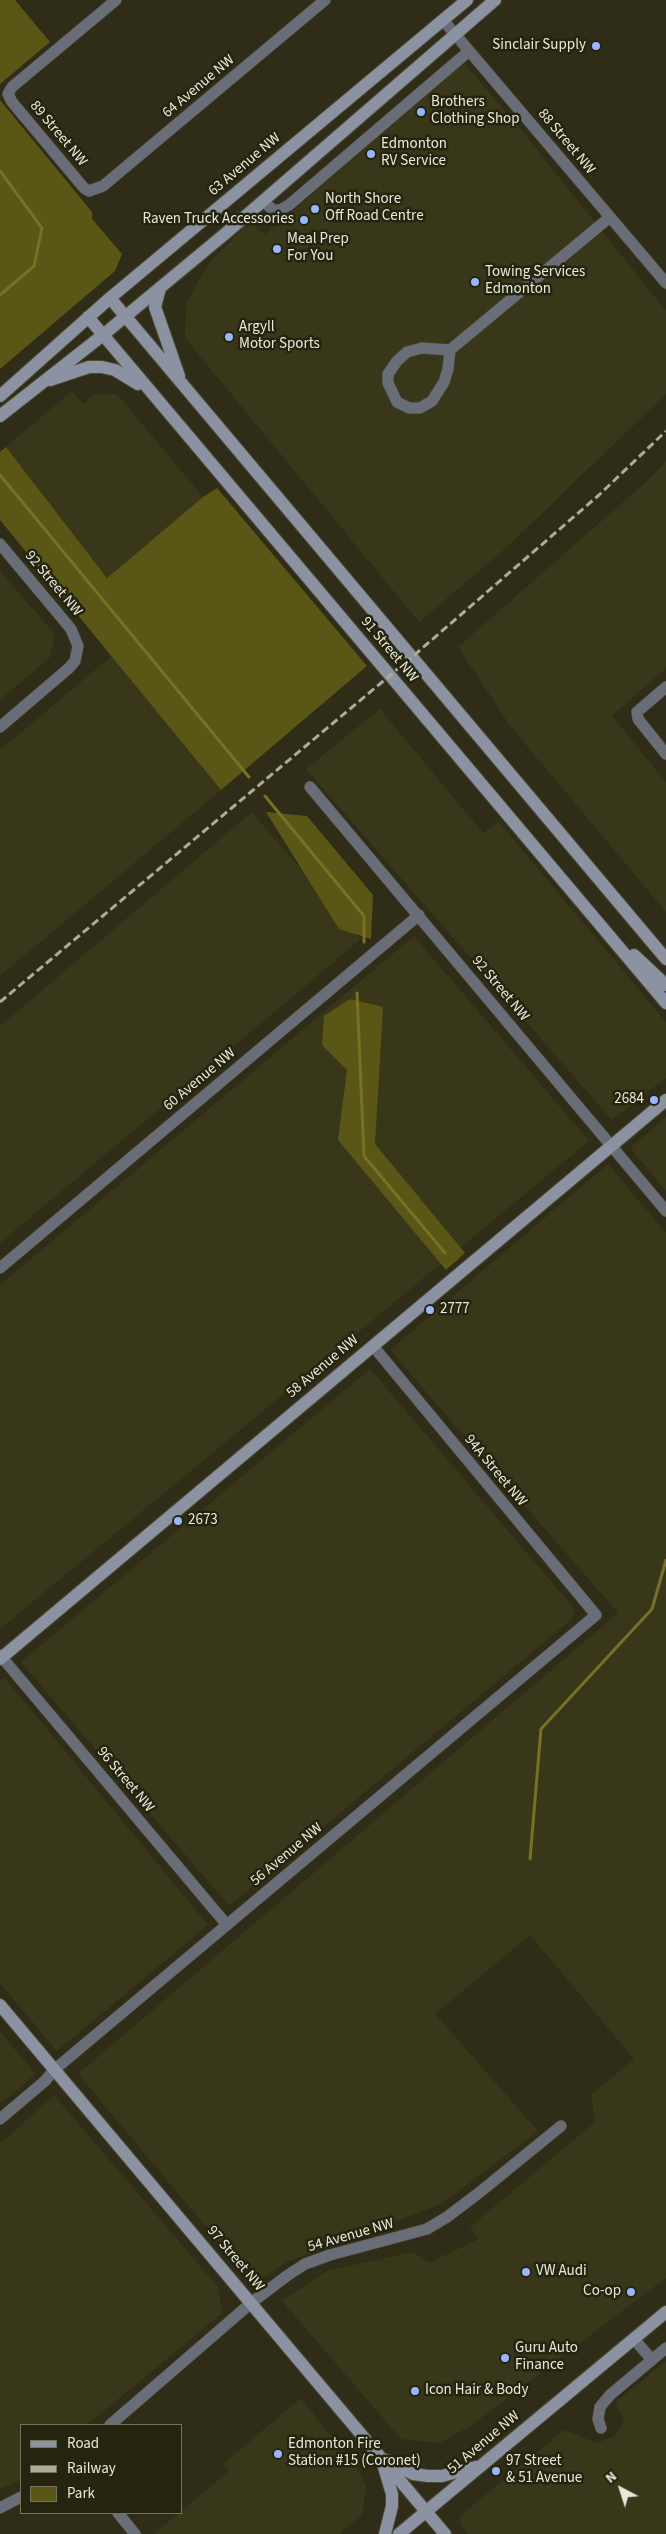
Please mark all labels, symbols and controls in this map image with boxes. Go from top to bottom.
place label: Sinclair Supply [492,37,586,55]
marker: Sinclair Supply [590,40,602,52]
street label: 64 Avenue NW [159,52,239,122]
place label: Brothers Clothing Shop [431,94,520,129]
street label: 89 Street NW [25,98,91,170]
marker: Brothers Clothing Shop [415,106,427,118]
street label: 88 Street NW [533,106,599,178]
street label: 63 Avenue NW [205,130,285,200]
place label: Edmonton RV Service [381,136,447,171]
marker: Edmonton RV Service [365,148,377,160]
place label: North Shore Off Road Centre [325,191,424,226]
marker: North Shore Off Road Centre [309,203,321,215]
place label: Raven Truck Accessories [142,211,294,229]
marker: Raven Truck Accessories [298,214,310,226]
place label: Meal Prep For You [287,231,349,266]
marker: Meal Prep For You [271,243,283,255]
place label: Towing Services Edmonton [485,264,585,299]
marker: Towing Services Edmonton [469,276,481,288]
place label: Argyll Motor Sports [239,319,320,354]
marker: Argyll Motor Sports [223,331,235,343]
street label: 92 Street NW [20,548,86,620]
street label: 91 Street NW [356,614,422,686]
street label: 92 Street NW [467,953,533,1025]
street label: 60 Avenue NW [160,1045,240,1115]
place label: 2684 [614,1091,644,1109]
marker: 2684 [648,1094,660,1106]
place label: 2777 [440,1301,470,1319]
marker: 2777 [424,1304,436,1316]
street label: 58 Avenue NW [283,1332,363,1402]
street label: 94A Street NW [460,1431,530,1511]
place label: 2673 [188,1512,218,1530]
marker: 2673 [172,1515,184,1527]
street label: 96 Street NW [92,1744,158,1816]
street label: 56 Avenue NW [247,1820,327,1890]
street label: 54 Avenue NW [306,2215,396,2257]
street label: 97 Street NW [202,2223,268,2295]
place label: VW Audi [536,2263,587,2281]
marker: VW Audi [520,2266,532,2278]
place label: Co-op [583,2283,621,2301]
marker: Co-op [625,2286,637,2298]
place label: Guru Auto Finance [515,2340,578,2375]
marker: Guru Auto Finance [499,2352,511,2364]
place label: Icon Hair & Body [425,2382,528,2400]
marker: Icon Hair & Body [409,2385,421,2397]
street label: 51 Avenue NW [444,2408,524,2478]
legend [20,2424,182,2514]
text: Road [67,2433,99,2454]
place label: Edmonton Fire Station #15 (Coronet) [288,2436,421,2471]
marker: Edmonton Fire Station #15 (Coronet) [272,2448,284,2460]
place label: 97 Street & 51 Avenue [506,2453,582,2488]
text: Railway [67,2458,116,2479]
north arrow [596,2464,646,2514]
marker: 97 Street & 51 Avenue [490,2465,502,2477]
text: N [601,2467,621,2488]
text: Park [67,2483,95,2504]

